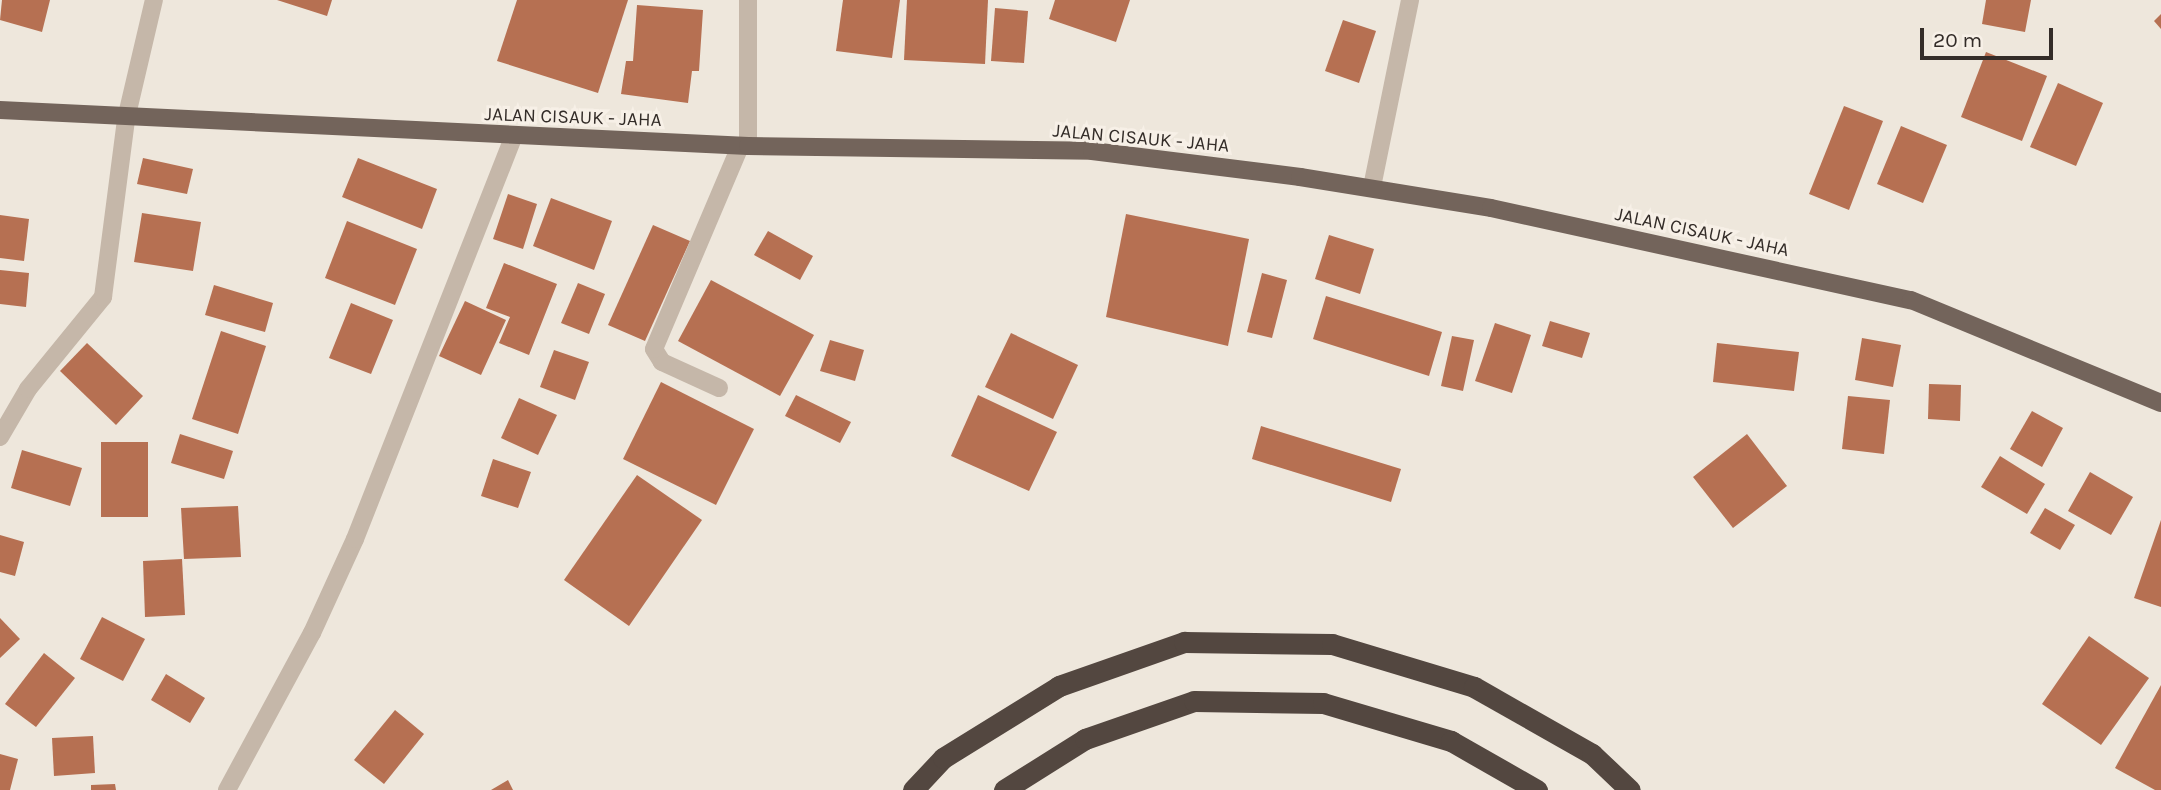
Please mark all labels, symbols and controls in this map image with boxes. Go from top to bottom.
scale bar [1923,14,2056,58]
text: 20 m [1933,28,1982,52]
street label: JALAN CISAUK - JAHA [484,104,662,132]
street label: JALAN CISAUK - JAHA [1052,120,1230,158]
street label: JALAN CISAUK - JAHA [1613,203,1791,263]

